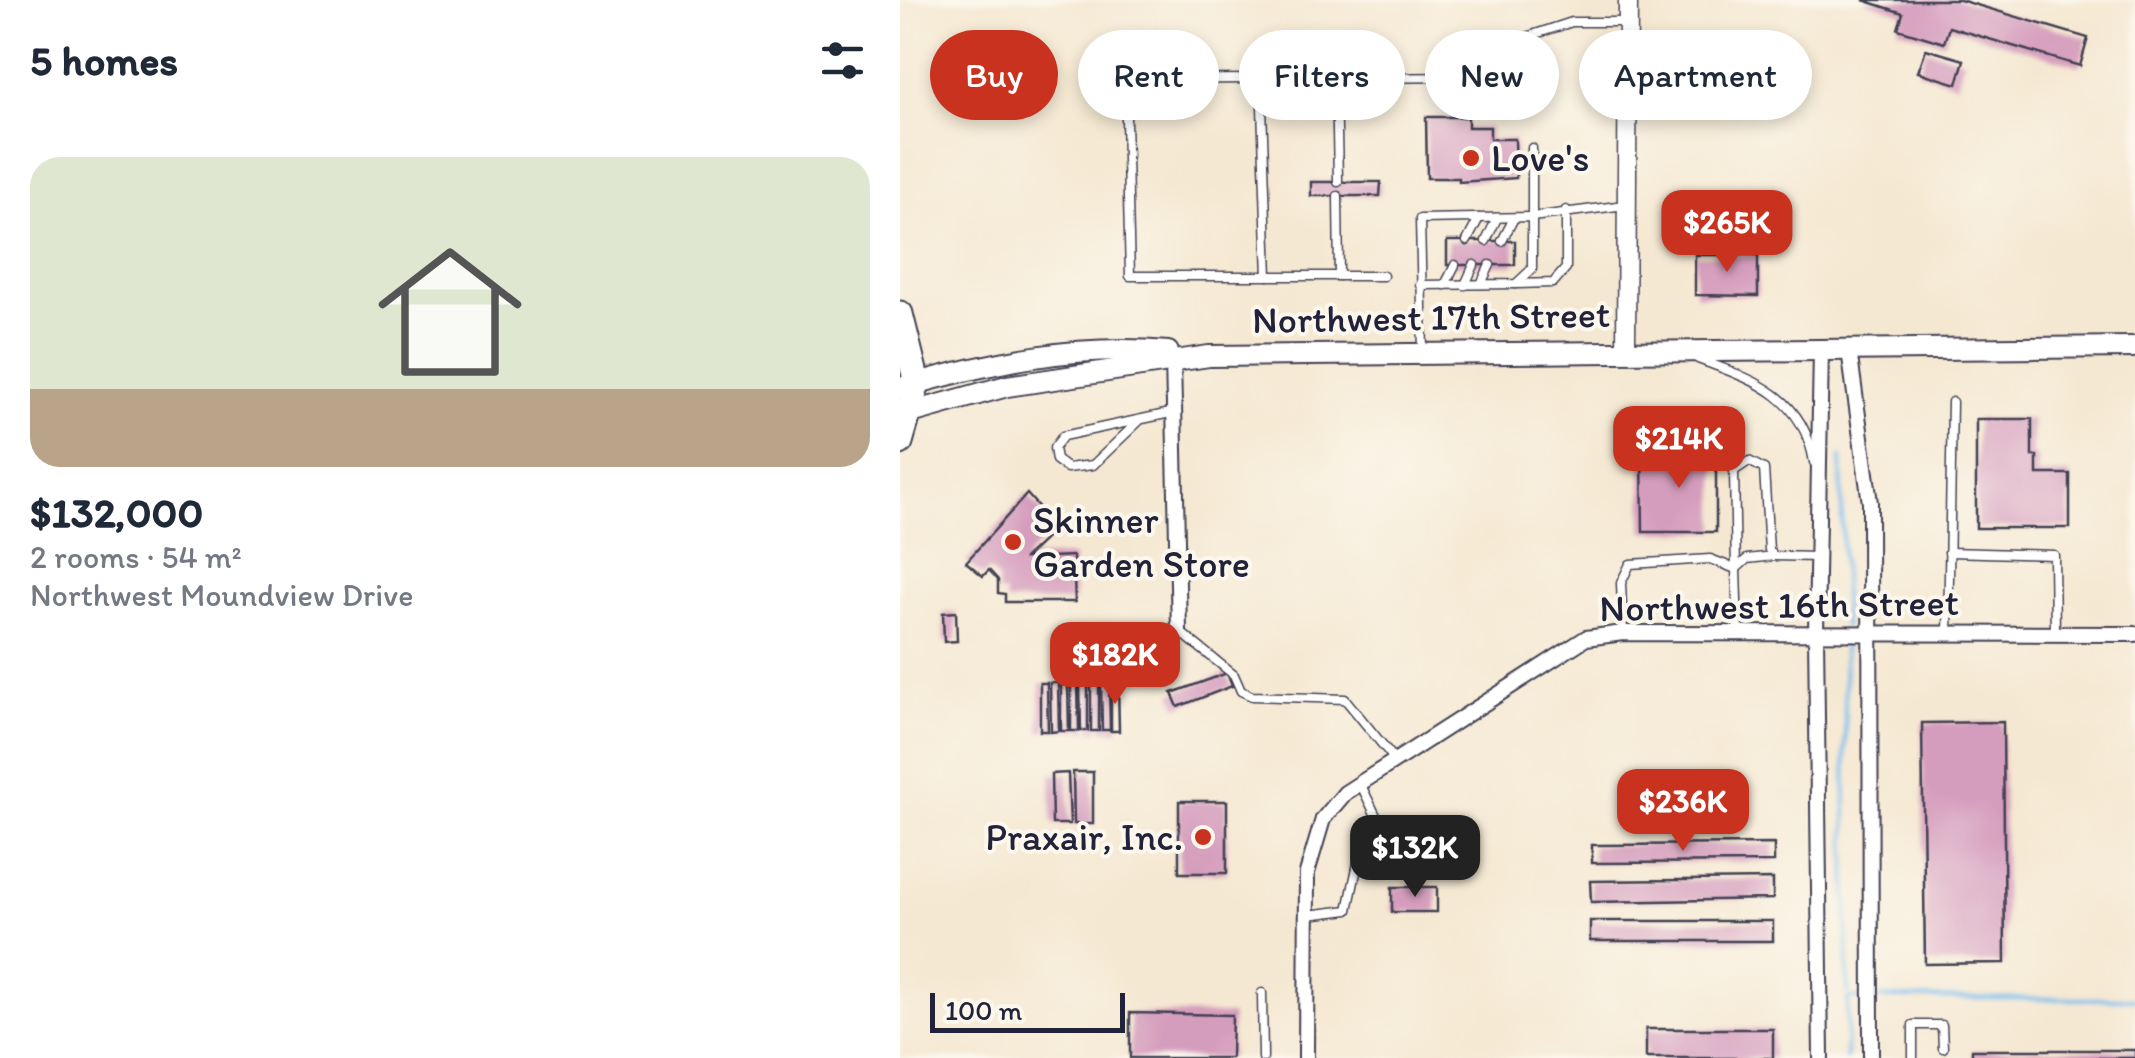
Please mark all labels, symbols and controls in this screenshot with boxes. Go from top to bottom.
chip: Buy [930,30,1058,120]
chip: Rent [1078,30,1219,120]
chip: Filters [1239,30,1405,120]
chip: New [1425,30,1559,120]
chip: Apartment [1579,30,1812,120]
icon: filters [815,33,870,88]
text: 5 homes [30,35,178,86]
place label: Love's [1491,135,1589,181]
marker: Love's [1460,147,1482,169]
pin: $265K [1657,190,1797,275]
text: $265K [1683,203,1771,241]
icon: home [360,222,540,402]
street label: Northwest 17th Street [1252,291,1610,343]
pin: $214K [1609,406,1749,491]
text: $214K [1635,419,1723,457]
text: $132,000 [30,487,203,538]
place label: Skinner Garden Store [1033,497,1250,587]
marker: Skinner Garden Store [1002,531,1024,553]
text: 2 rooms · 54 m² [30,538,242,576]
text: Northwest Moundview Drive [30,576,413,614]
street label: Northwest 16th Street [1599,579,1959,631]
pin: $182K [1045,622,1185,707]
text: $182K [1072,635,1158,673]
pin: $236K [1613,769,1753,854]
text: $236K [1639,782,1727,820]
place label: Praxair, Inc. [985,814,1183,860]
pin: $132K [1345,815,1485,900]
marker: Praxair, Inc. [1192,826,1214,848]
text: $132K [1372,828,1458,866]
scale bar [930,988,1125,1032]
text: 100 m [945,993,1022,1027]

